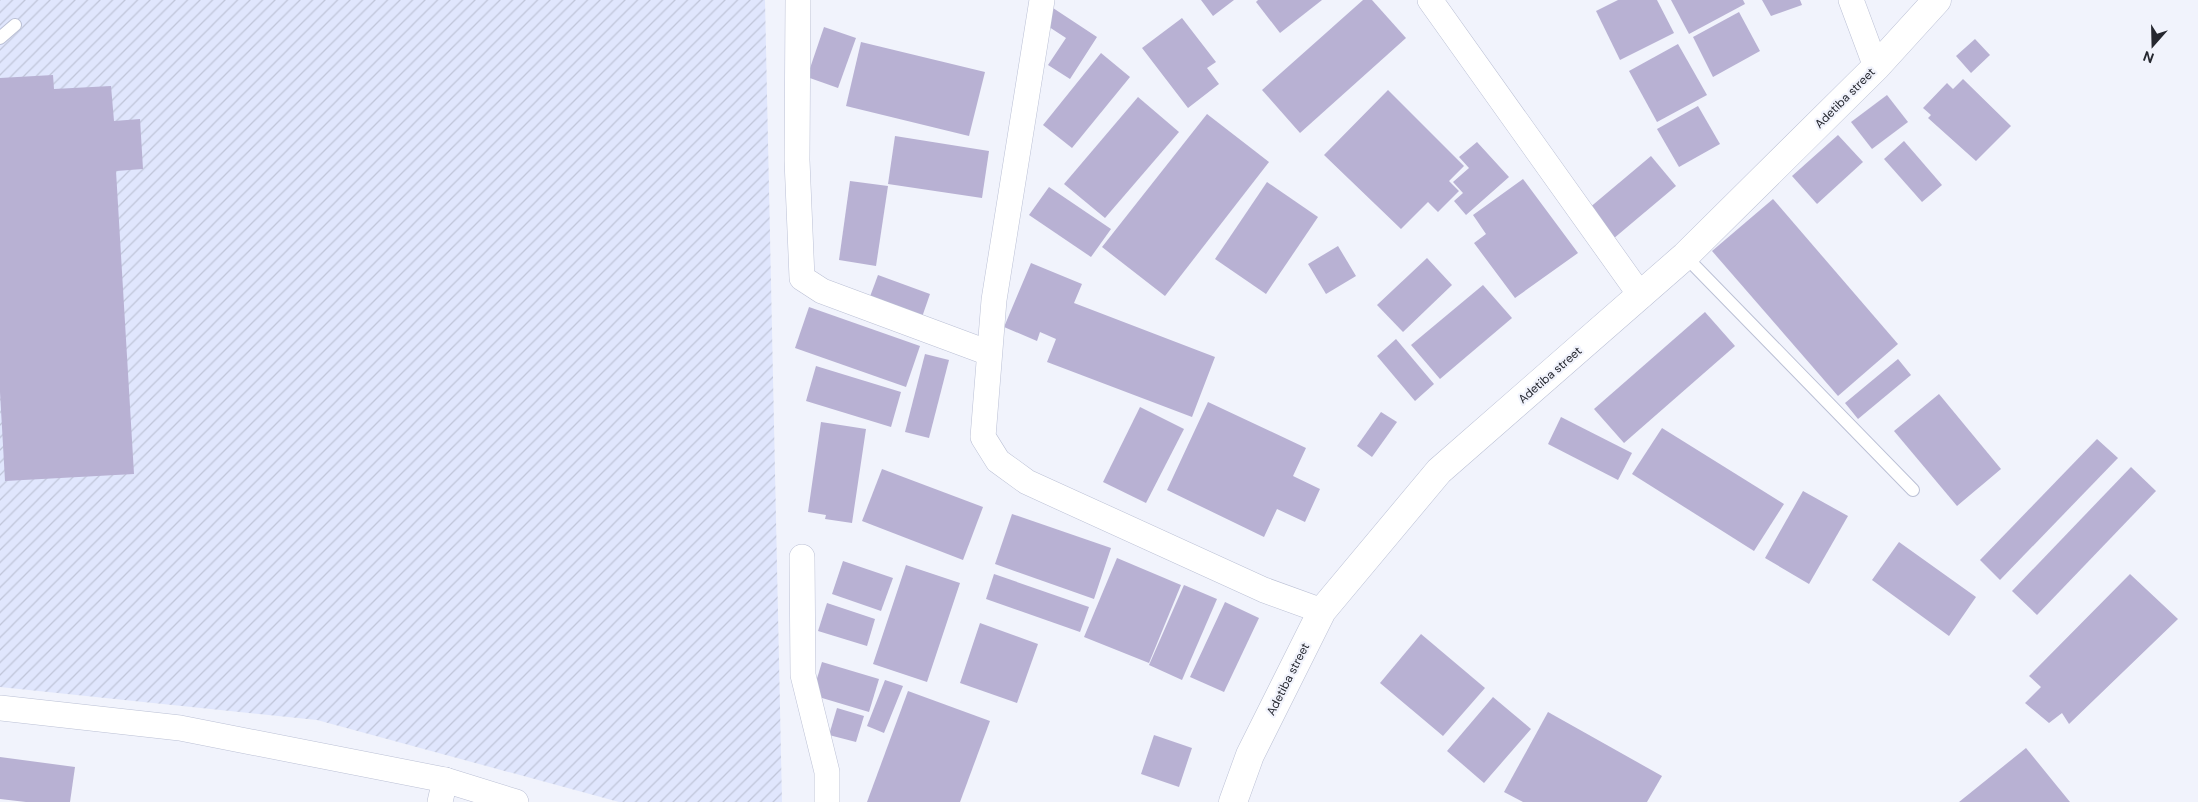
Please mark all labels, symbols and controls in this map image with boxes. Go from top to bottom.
north arrow [2128,20,2178,70]
text: N [2141,47,2156,67]
street label: Adetiba street [1811,64,1879,132]
street label: Adetiba street [1515,343,1585,407]
street label: Adetiba street [1263,640,1313,718]

